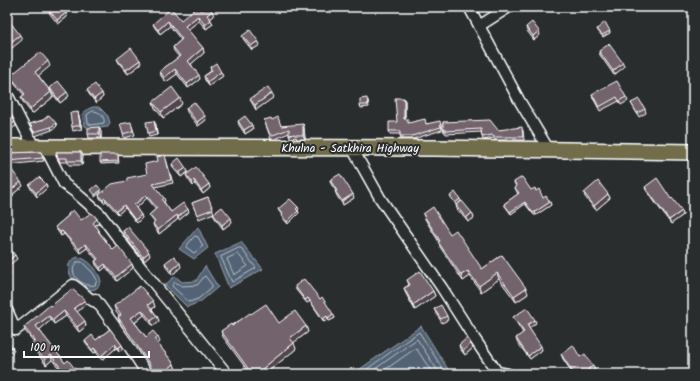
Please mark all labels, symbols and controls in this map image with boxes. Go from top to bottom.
street label: Khulna - Satkhira Highway [281,139,419,158]
scale bar [24,333,149,359]
text: 100 m [30,338,61,357]

